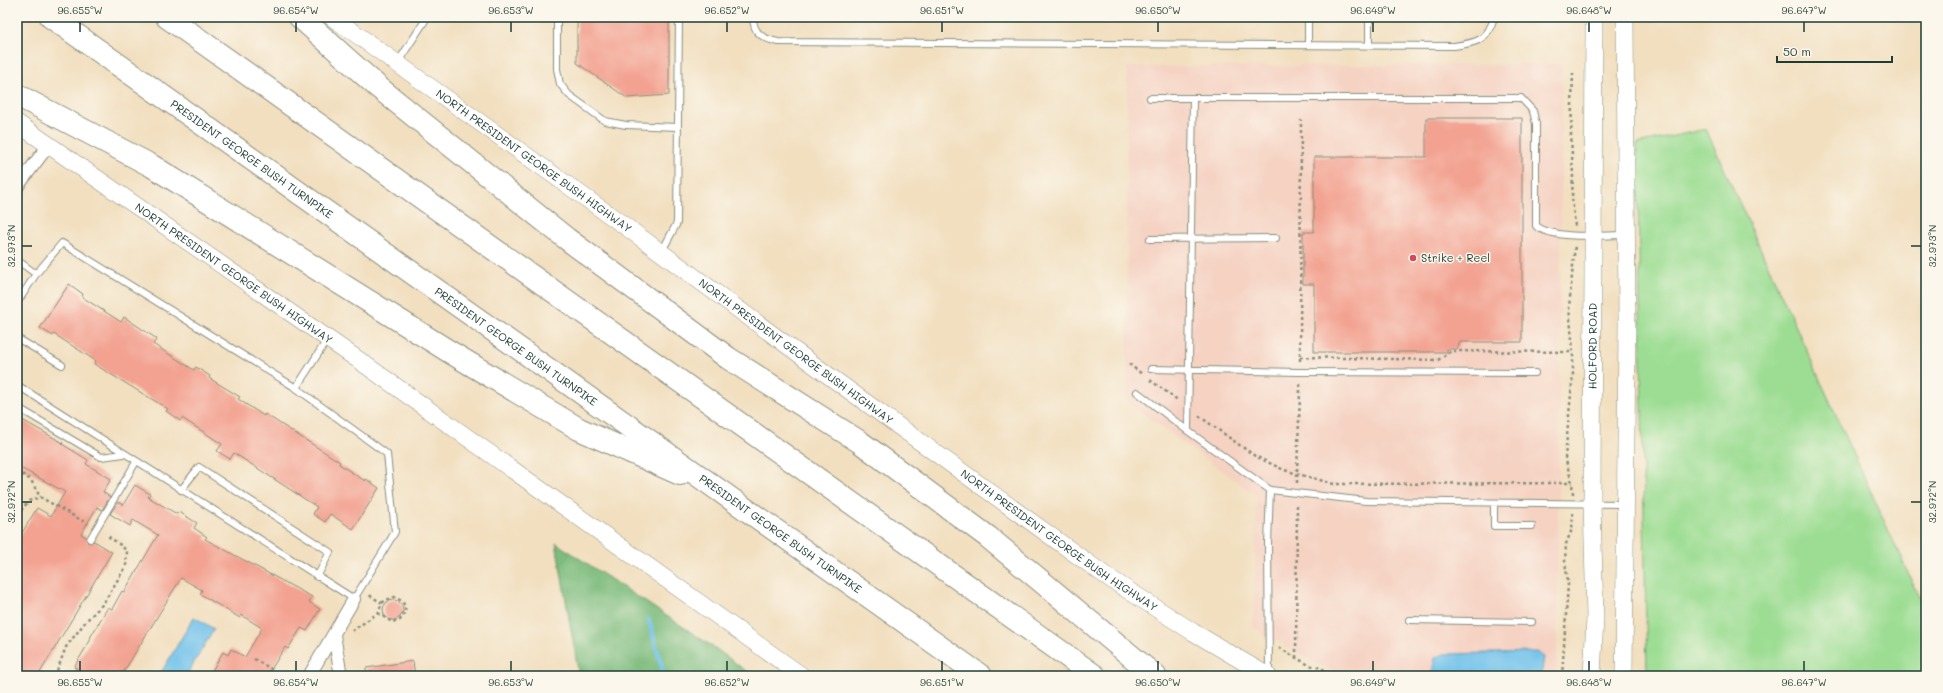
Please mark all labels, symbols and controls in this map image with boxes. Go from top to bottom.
text: 96.655°W [57,3,103,17]
text: 96.654°W [273,3,319,17]
text: 96.653°W [488,3,534,17]
text: 96.652°W [705,3,750,17]
text: 96.651°W [920,3,964,17]
text: 96.650°W [1135,3,1181,17]
text: 96.649°W [1350,3,1396,17]
text: 96.648°W [1566,3,1612,17]
text: 96.647°W [1781,3,1827,17]
scale bar [1777,38,1892,64]
text: 50 m [1783,43,1811,59]
street label: NORTH PRESIDENT GEORGE BUSH HIGHWAY [433,86,635,236]
street label: PRESIDENT GEORGE BUSH TURNPIKE [168,96,336,222]
street label: NORTH PRESIDENT GEORGE BUSH HIGHWAY [132,199,336,347]
text: 32.973°N [4,225,18,267]
text: 32.973°N [1925,225,1939,267]
place label: Strike + Reel [1421,250,1490,265]
marker: Strike + Reel [1408,253,1418,263]
street label: NORTH PRESIDENT GEORGE BUSH HIGHWAY [696,275,897,427]
street label: PRESIDENT GEORGE BUSH TURNPIKE [432,283,601,409]
street label: HOLFORD ROAD [1584,303,1600,389]
street label: NORTH PRESIDENT GEORGE BUSH HIGHWAY [958,466,1161,614]
street label: PRESIDENT GEORGE BUSH TURNPIKE [696,471,865,596]
text: 32.972°N [4,481,18,523]
text: 32.972°N [1925,481,1939,523]
text: 96.655°W [57,675,103,689]
text: 96.654°W [273,675,319,689]
text: 96.653°W [488,675,534,689]
text: 96.652°W [705,675,750,689]
text: 96.651°W [920,675,964,689]
text: 96.650°W [1135,675,1181,689]
text: 96.649°W [1350,675,1396,689]
text: 96.648°W [1566,675,1612,689]
text: 96.647°W [1781,675,1827,689]

